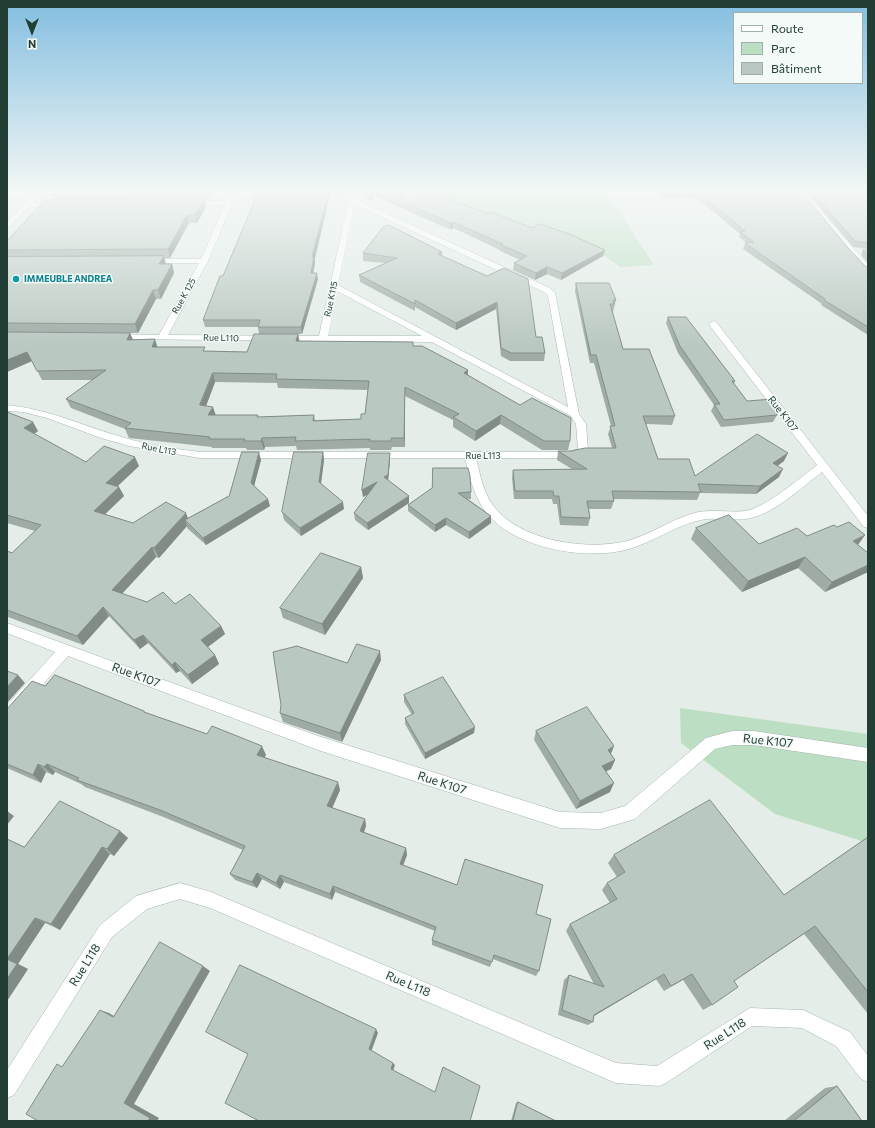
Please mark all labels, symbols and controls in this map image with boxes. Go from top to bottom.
north arrow [12,12,52,52]
legend [733,12,863,84]
text: Route [771,21,804,35]
text: N [28,38,36,51]
text: Parc [771,41,795,55]
text: Bâtiment [771,61,822,75]
marker: IMMEUBLE ANDREA [11,274,21,284]
place label: IMMEUBLE ANDREA [24,274,112,284]
street label: Rue K 125 [170,276,198,316]
street label: Rue K115 [322,280,340,318]
street label: Rue L110 [203,332,239,344]
street label: Rue K107 [765,394,801,434]
street label: Rue L113 [141,440,177,458]
street label: Rue L113 [465,451,501,461]
street label: Rue K107 [110,660,162,690]
street label: Rue K107 [742,731,794,751]
street label: Rue K107 [416,768,468,798]
street label: Rue L118 [66,941,104,989]
street label: Rue L118 [383,968,433,1000]
street label: Rue L118 [701,1015,749,1053]

